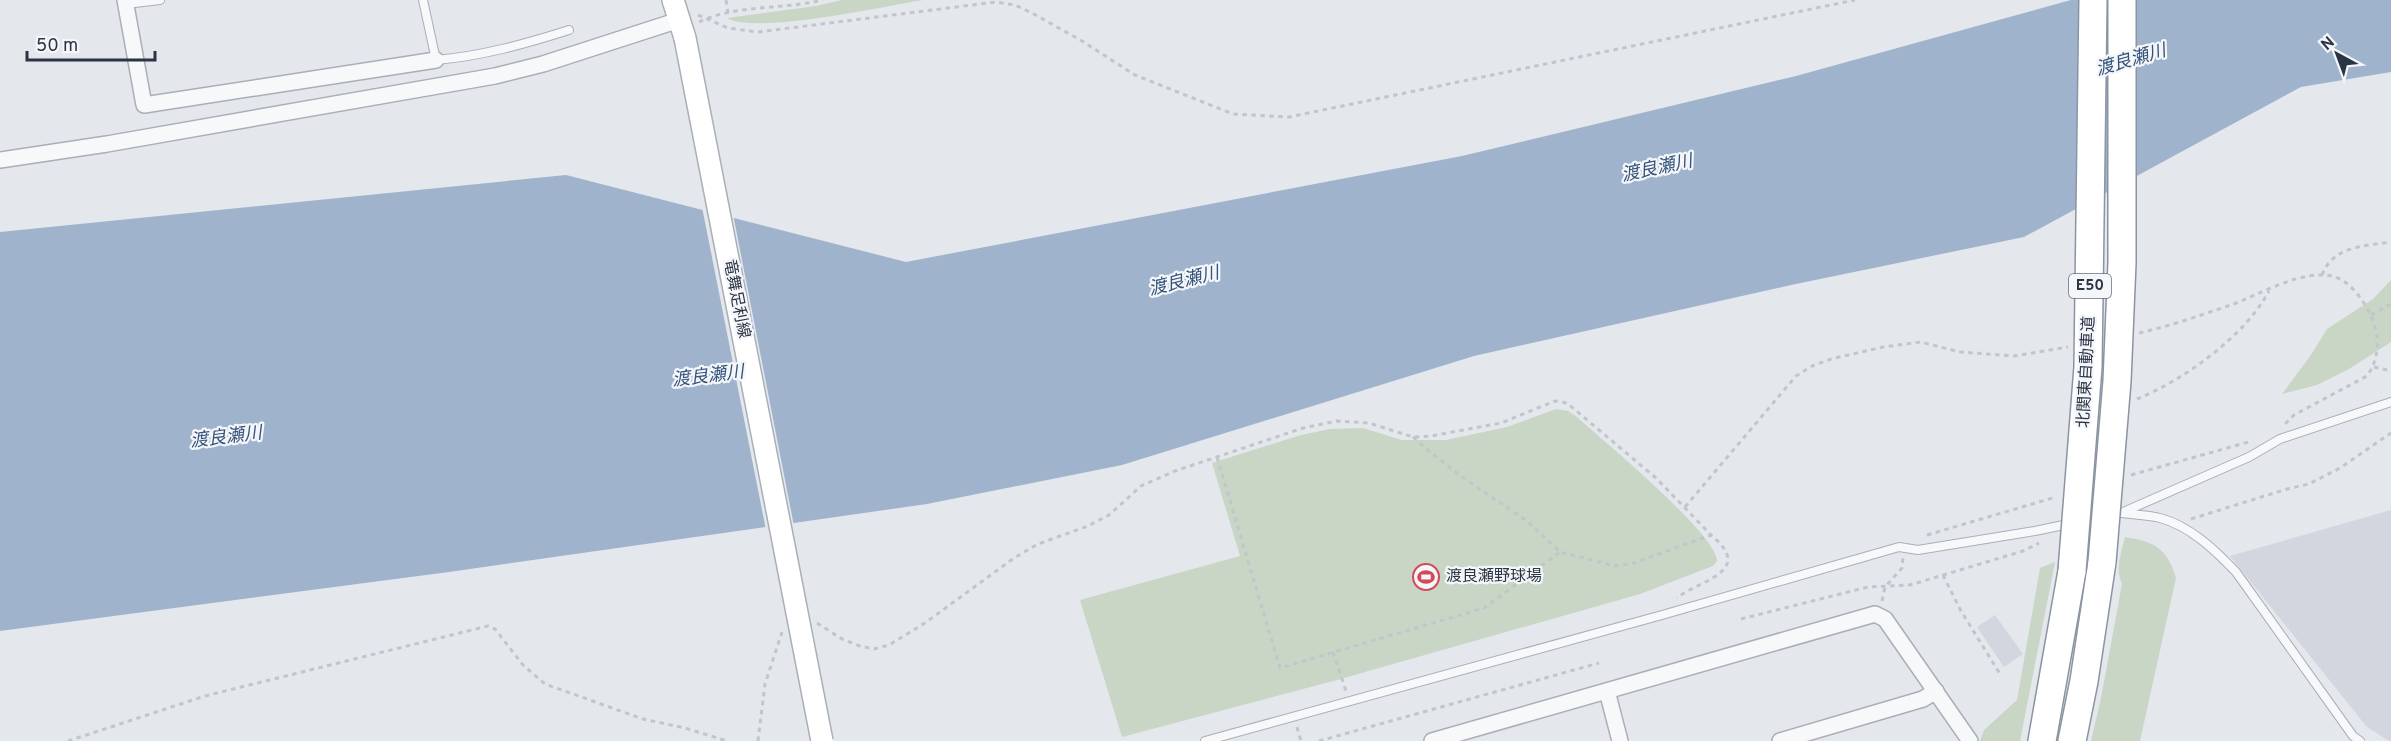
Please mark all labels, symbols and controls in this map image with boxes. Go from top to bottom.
scale bar [27,24,154,62]
north arrow [2307,24,2367,84]
text: N [2318,33,2339,56]
text: 50 m [36,35,78,58]
water label: 渡良瀬川 [2093,39,2171,82]
water label: 渡良瀬川 [1619,150,1697,188]
street label: 竜舞足利線 [719,258,753,340]
water label: 渡良瀬川 [1146,262,1224,302]
road number: E50 [2069,274,2111,298]
street label: 北関東自動車道 [2074,316,2100,428]
water label: 渡良瀬川 [671,361,747,393]
water label: 渡良瀬川 [189,422,265,454]
sports icon: 渡良瀬野球場 [1411,562,1441,592]
place label: 渡良瀬野球場 [1446,567,1542,587]

